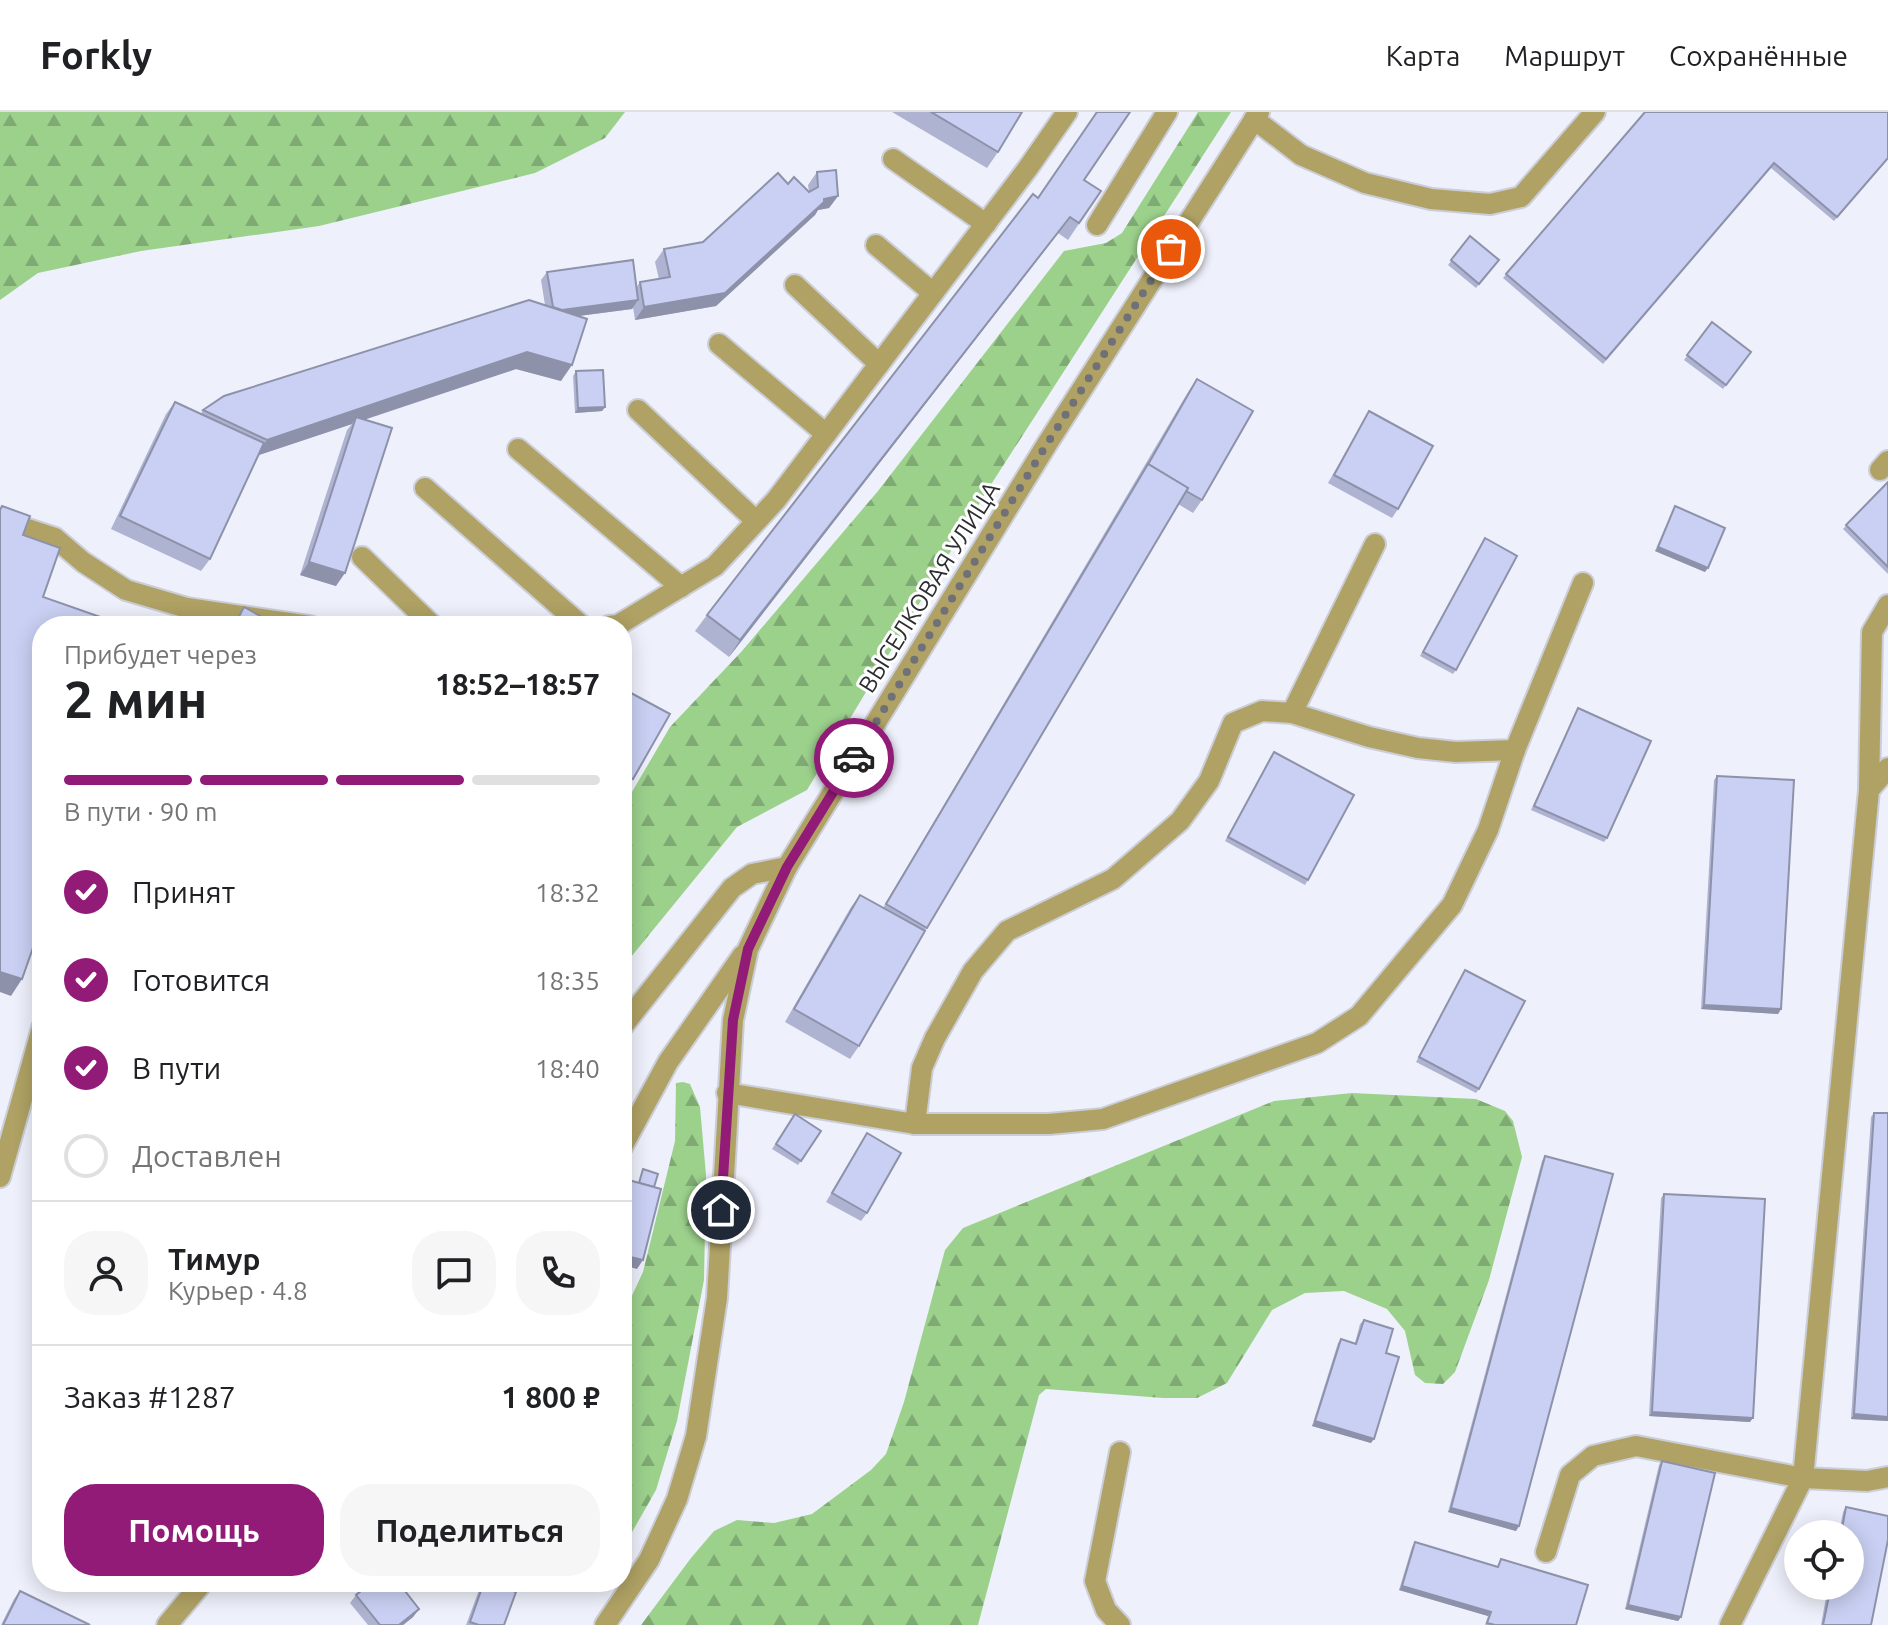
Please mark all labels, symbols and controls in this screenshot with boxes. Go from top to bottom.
text: Forkly [40,34,152,76]
text: Карта [1386,40,1460,71]
text: Маршрут [1504,40,1625,71]
text: Сохранённые [1669,40,1848,71]
pin [1137,215,1205,283]
icon: bag [1149,227,1193,271]
street label: ВЫСЕЛКОВАЯ УЛИЦА [853,476,1005,697]
text: Прибудет через [64,640,257,669]
text: 18:52–18:57 [435,667,600,701]
text: 2 мин [64,670,207,728]
courier [814,718,894,798]
icon: car [832,736,876,780]
text: В пути · 90 m [64,797,217,826]
icon: check [64,870,108,914]
text: Принят [132,875,235,909]
text: 18:32 [535,878,600,907]
icon: check [64,958,108,1002]
text: Готовится [132,963,270,997]
text: 18:35 [535,966,600,995]
icon: check [64,1046,108,1090]
text: В пути [132,1051,221,1085]
text: 18:40 [535,1054,600,1083]
text: Доставлен [132,1139,282,1173]
pin [687,1176,755,1244]
icon: home [699,1188,743,1232]
button: person [64,1231,148,1315]
button: chat [412,1231,496,1315]
button: phone [516,1231,600,1315]
text: Тимур [168,1242,260,1276]
text: Курьер · 4.8 [168,1276,308,1305]
text: Заказ #1287 [64,1380,236,1414]
text: 1 800 ₽ [501,1380,600,1414]
button: Помощь [64,1484,324,1576]
button: Поделиться [340,1484,600,1576]
map controls [1784,1520,1864,1600]
button: locate [1784,1520,1864,1600]

